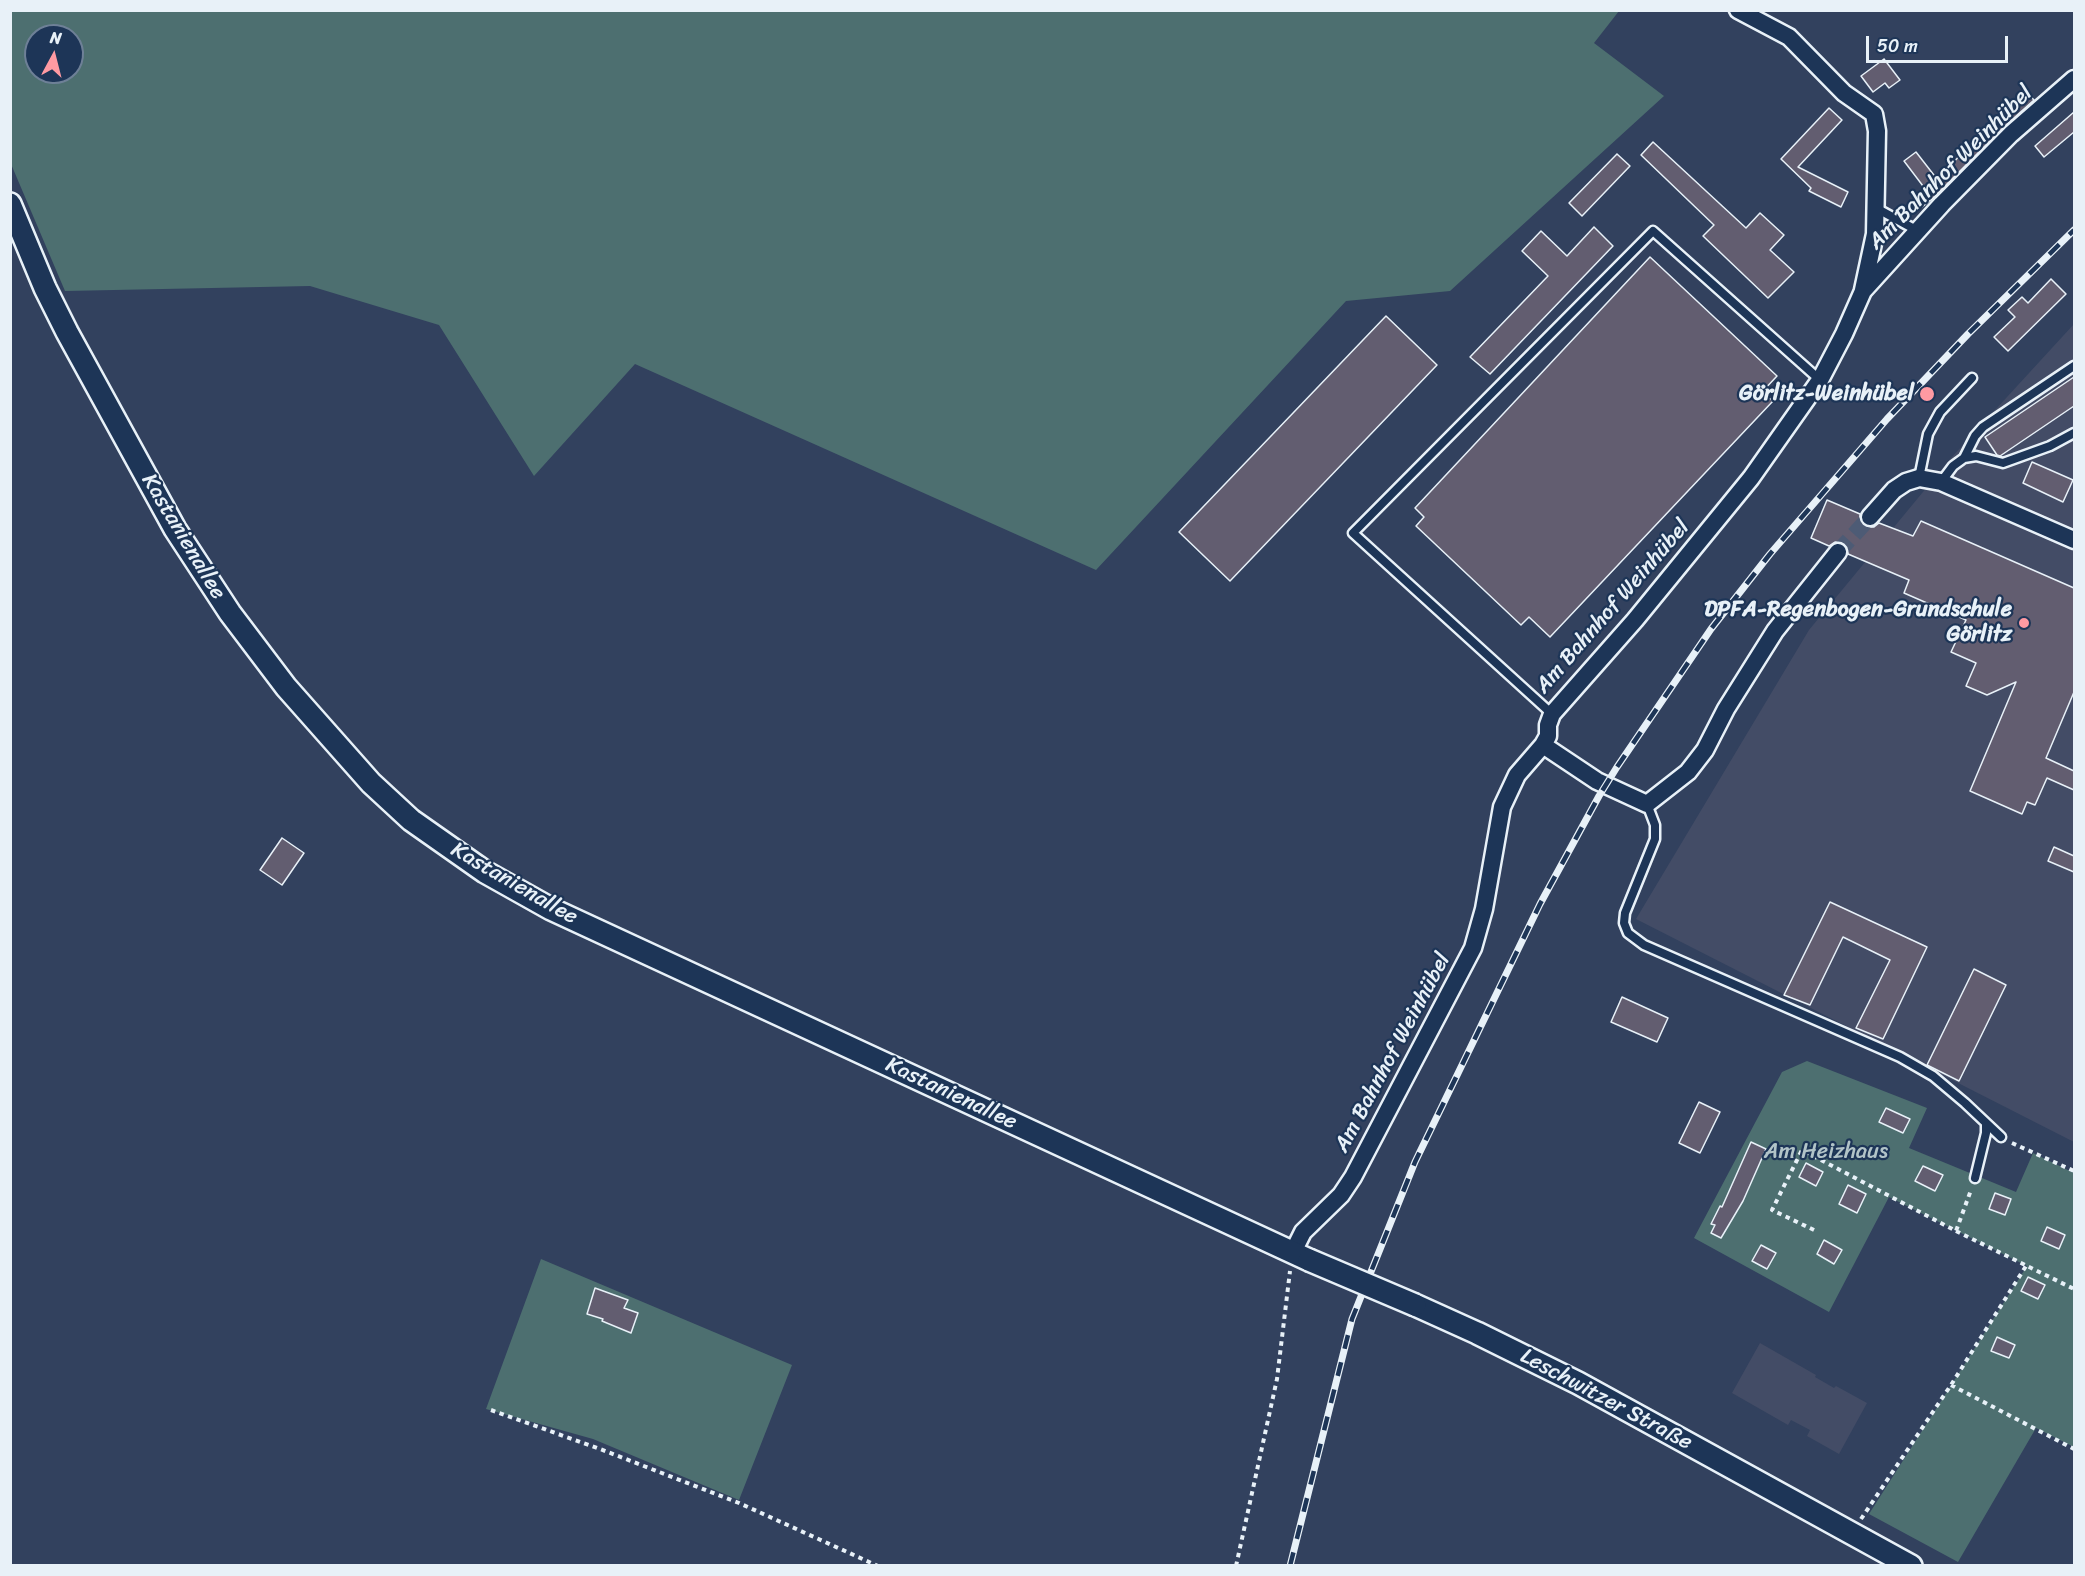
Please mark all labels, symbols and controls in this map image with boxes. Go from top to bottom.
text: N [49,23,63,53]
north arrow [24,24,84,84]
scale bar [1869,24,2012,62]
text: 50 m [1877,30,1918,62]
street label: Am Bahnhof Weinhübel [1863,80,2039,256]
place label: Görlitz-Weinhübel [1739,381,1914,407]
marker: Görlitz-Weinhübel [1918,385,1936,403]
street label: Kastanienallee [135,469,231,605]
street label: Am Bahnhof Weinhübel [1530,515,1696,699]
place label: DPFA-Regenbogen-Grundschule Görlitz [1704,597,2012,648]
marker: DPFA-Regenbogen-Grundschule Görlitz [2017,616,2031,630]
street label: Kastanienallee [446,837,582,931]
street label: Am Bahnhof Weinhübel [1329,949,1457,1157]
street label: Kastanienallee [881,1052,1021,1136]
park label: Am Heizhaus [1764,1139,1888,1165]
street label: Leschwitzer Straße [1516,1344,1696,1456]

